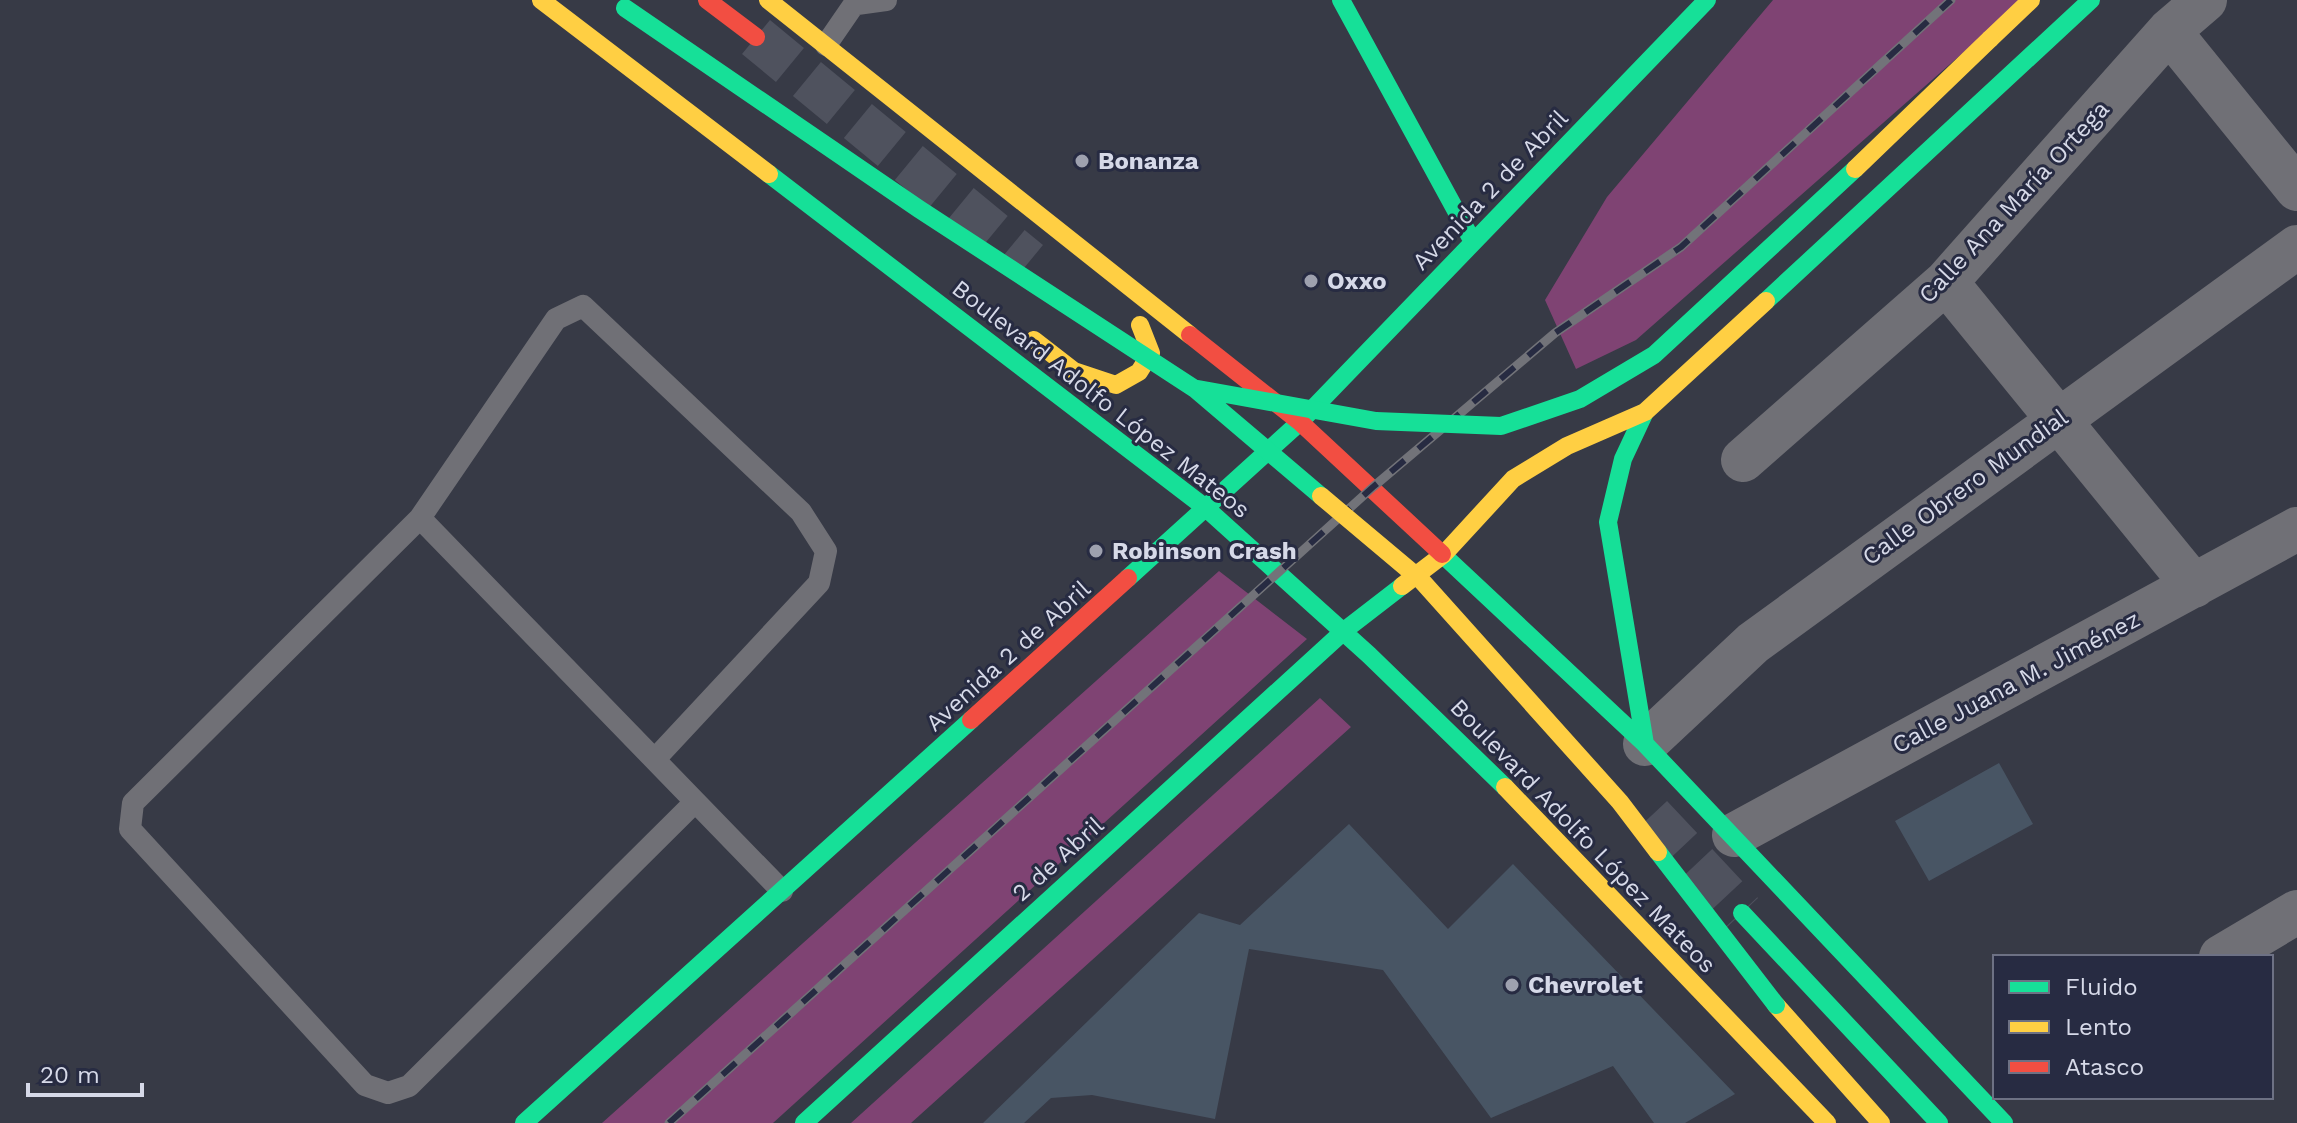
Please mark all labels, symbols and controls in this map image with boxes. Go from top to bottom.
street label: Calle Ana María Ortega [1913,95,2115,309]
street label: Avenida 2 de Abril [1406,104,1574,276]
place label: Bonanza [1098,147,1199,175]
marker: Bonanza [1073,152,1091,170]
place label: Oxxo [1327,267,1387,295]
marker: Oxxo [1302,272,1320,290]
street label: Boulevard Adolfo López Mateos [947,274,1255,524]
street label: Calle Obrero Mundial [1857,403,2074,571]
place label: Robinson Crash [1112,537,1297,565]
marker: Robinson Crash [1087,542,1105,560]
street label: Avenida 2 de Abril [920,574,1096,737]
street label: Calle Juana M. Jiménez [1887,605,2145,759]
street label: Boulevard Adolfo López Mateos [1444,693,1722,979]
street label: 2 de Abril [1007,810,1110,907]
legend [1993,955,2273,1099]
place label: Chevrolet [1528,971,1643,999]
text: Fluido [2065,973,2138,1001]
marker: Chevrolet [1503,976,1521,994]
text: Lento [2065,1013,2132,1041]
scale bar [28,1047,142,1097]
text: Atasco [2065,1053,2144,1081]
text: 20 m [40,1061,100,1089]

